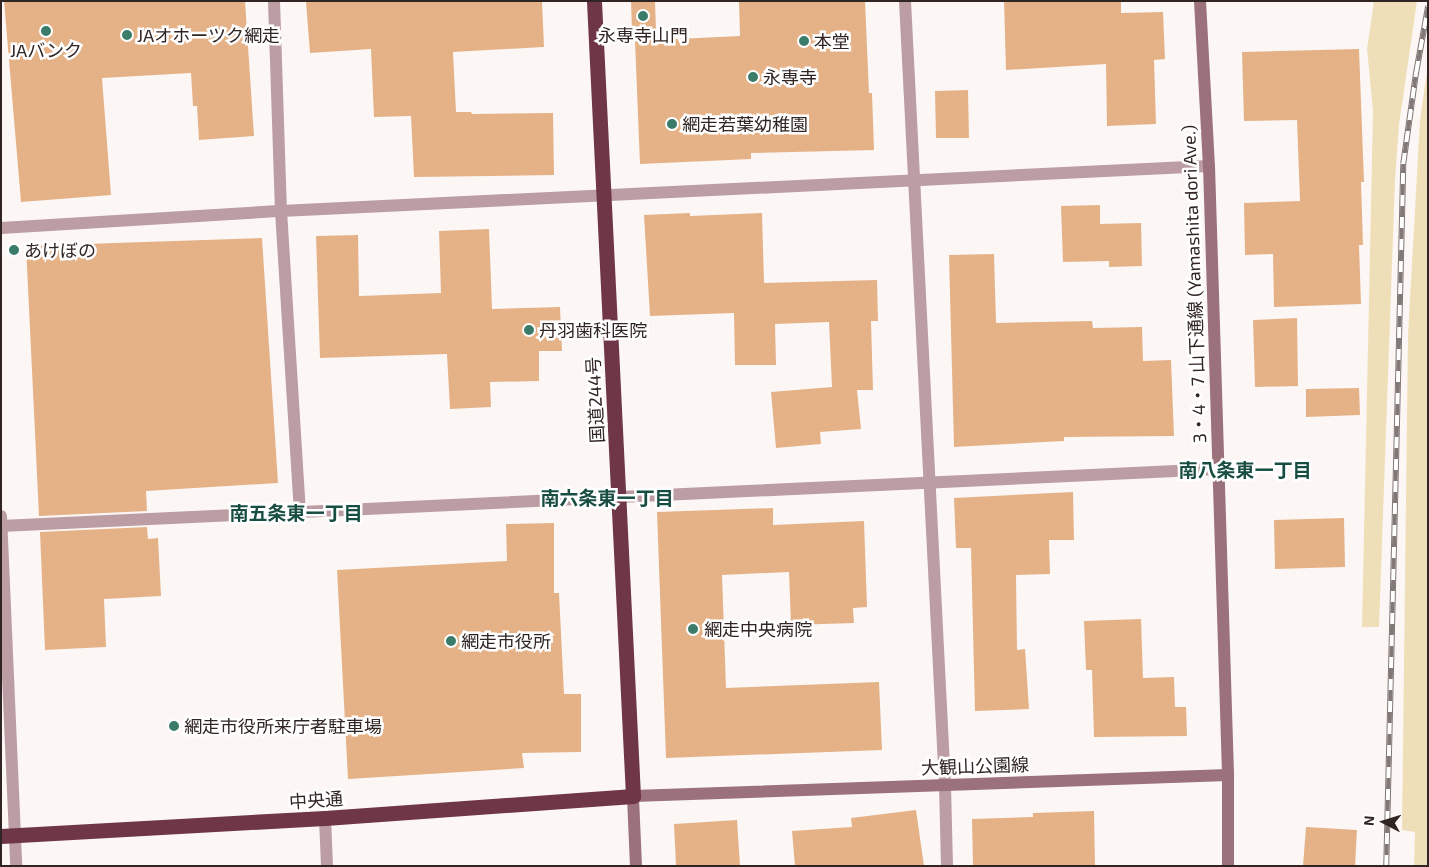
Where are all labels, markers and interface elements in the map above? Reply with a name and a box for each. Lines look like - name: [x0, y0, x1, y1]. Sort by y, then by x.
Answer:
- marker: 永専寺山門: [637, 10, 649, 22]
- place label: JAオホーツク網走: [137, 24, 280, 46]
- place label: 永専寺山門: [598, 24, 688, 46]
- marker: JAバンク: [40, 25, 52, 37]
- marker: JAオホーツク網走: [121, 29, 133, 41]
- place label: 本堂: [814, 30, 850, 52]
- marker: 本堂: [798, 35, 810, 47]
- place label: JAバンク: [10, 39, 82, 61]
- place label: 永専寺: [763, 66, 817, 88]
- marker: 永専寺: [747, 71, 759, 83]
- place label: 網走若葉幼稚園: [682, 113, 808, 135]
- marker: 網走若葉幼稚園: [666, 118, 678, 130]
- street label: 3・4・7 山下通線 (Yamashita dori Ave.): [1178, 124, 1210, 444]
- place label: あけぼの: [24, 239, 96, 261]
- marker: あけぼの: [8, 244, 20, 256]
- place label: 丹羽歯科医院: [539, 319, 647, 341]
- marker: 丹羽歯科医院: [523, 324, 535, 336]
- street label: 国道244号: [582, 356, 608, 444]
- district label: 南八条東一丁目: [1179, 459, 1311, 481]
- district label: 南六条東一丁目: [541, 487, 673, 509]
- district label: 南五条東一丁目: [230, 502, 362, 524]
- place label: 網走中央病院: [704, 618, 812, 640]
- marker: 網走中央病院: [686, 622, 700, 636]
- place label: 網走市役所: [461, 630, 551, 652]
- marker: 網走市役所: [445, 635, 457, 647]
- place label: 網走市役所来庁者駐車場: [184, 715, 382, 737]
- marker: 網走市役所来庁者駐車場: [168, 720, 180, 732]
- street label: 大観山公園線: [921, 753, 1029, 779]
- street label: 中央通: [288, 787, 344, 813]
- north arrow: [1359, 797, 1409, 847]
- text: N: [1360, 815, 1377, 826]

